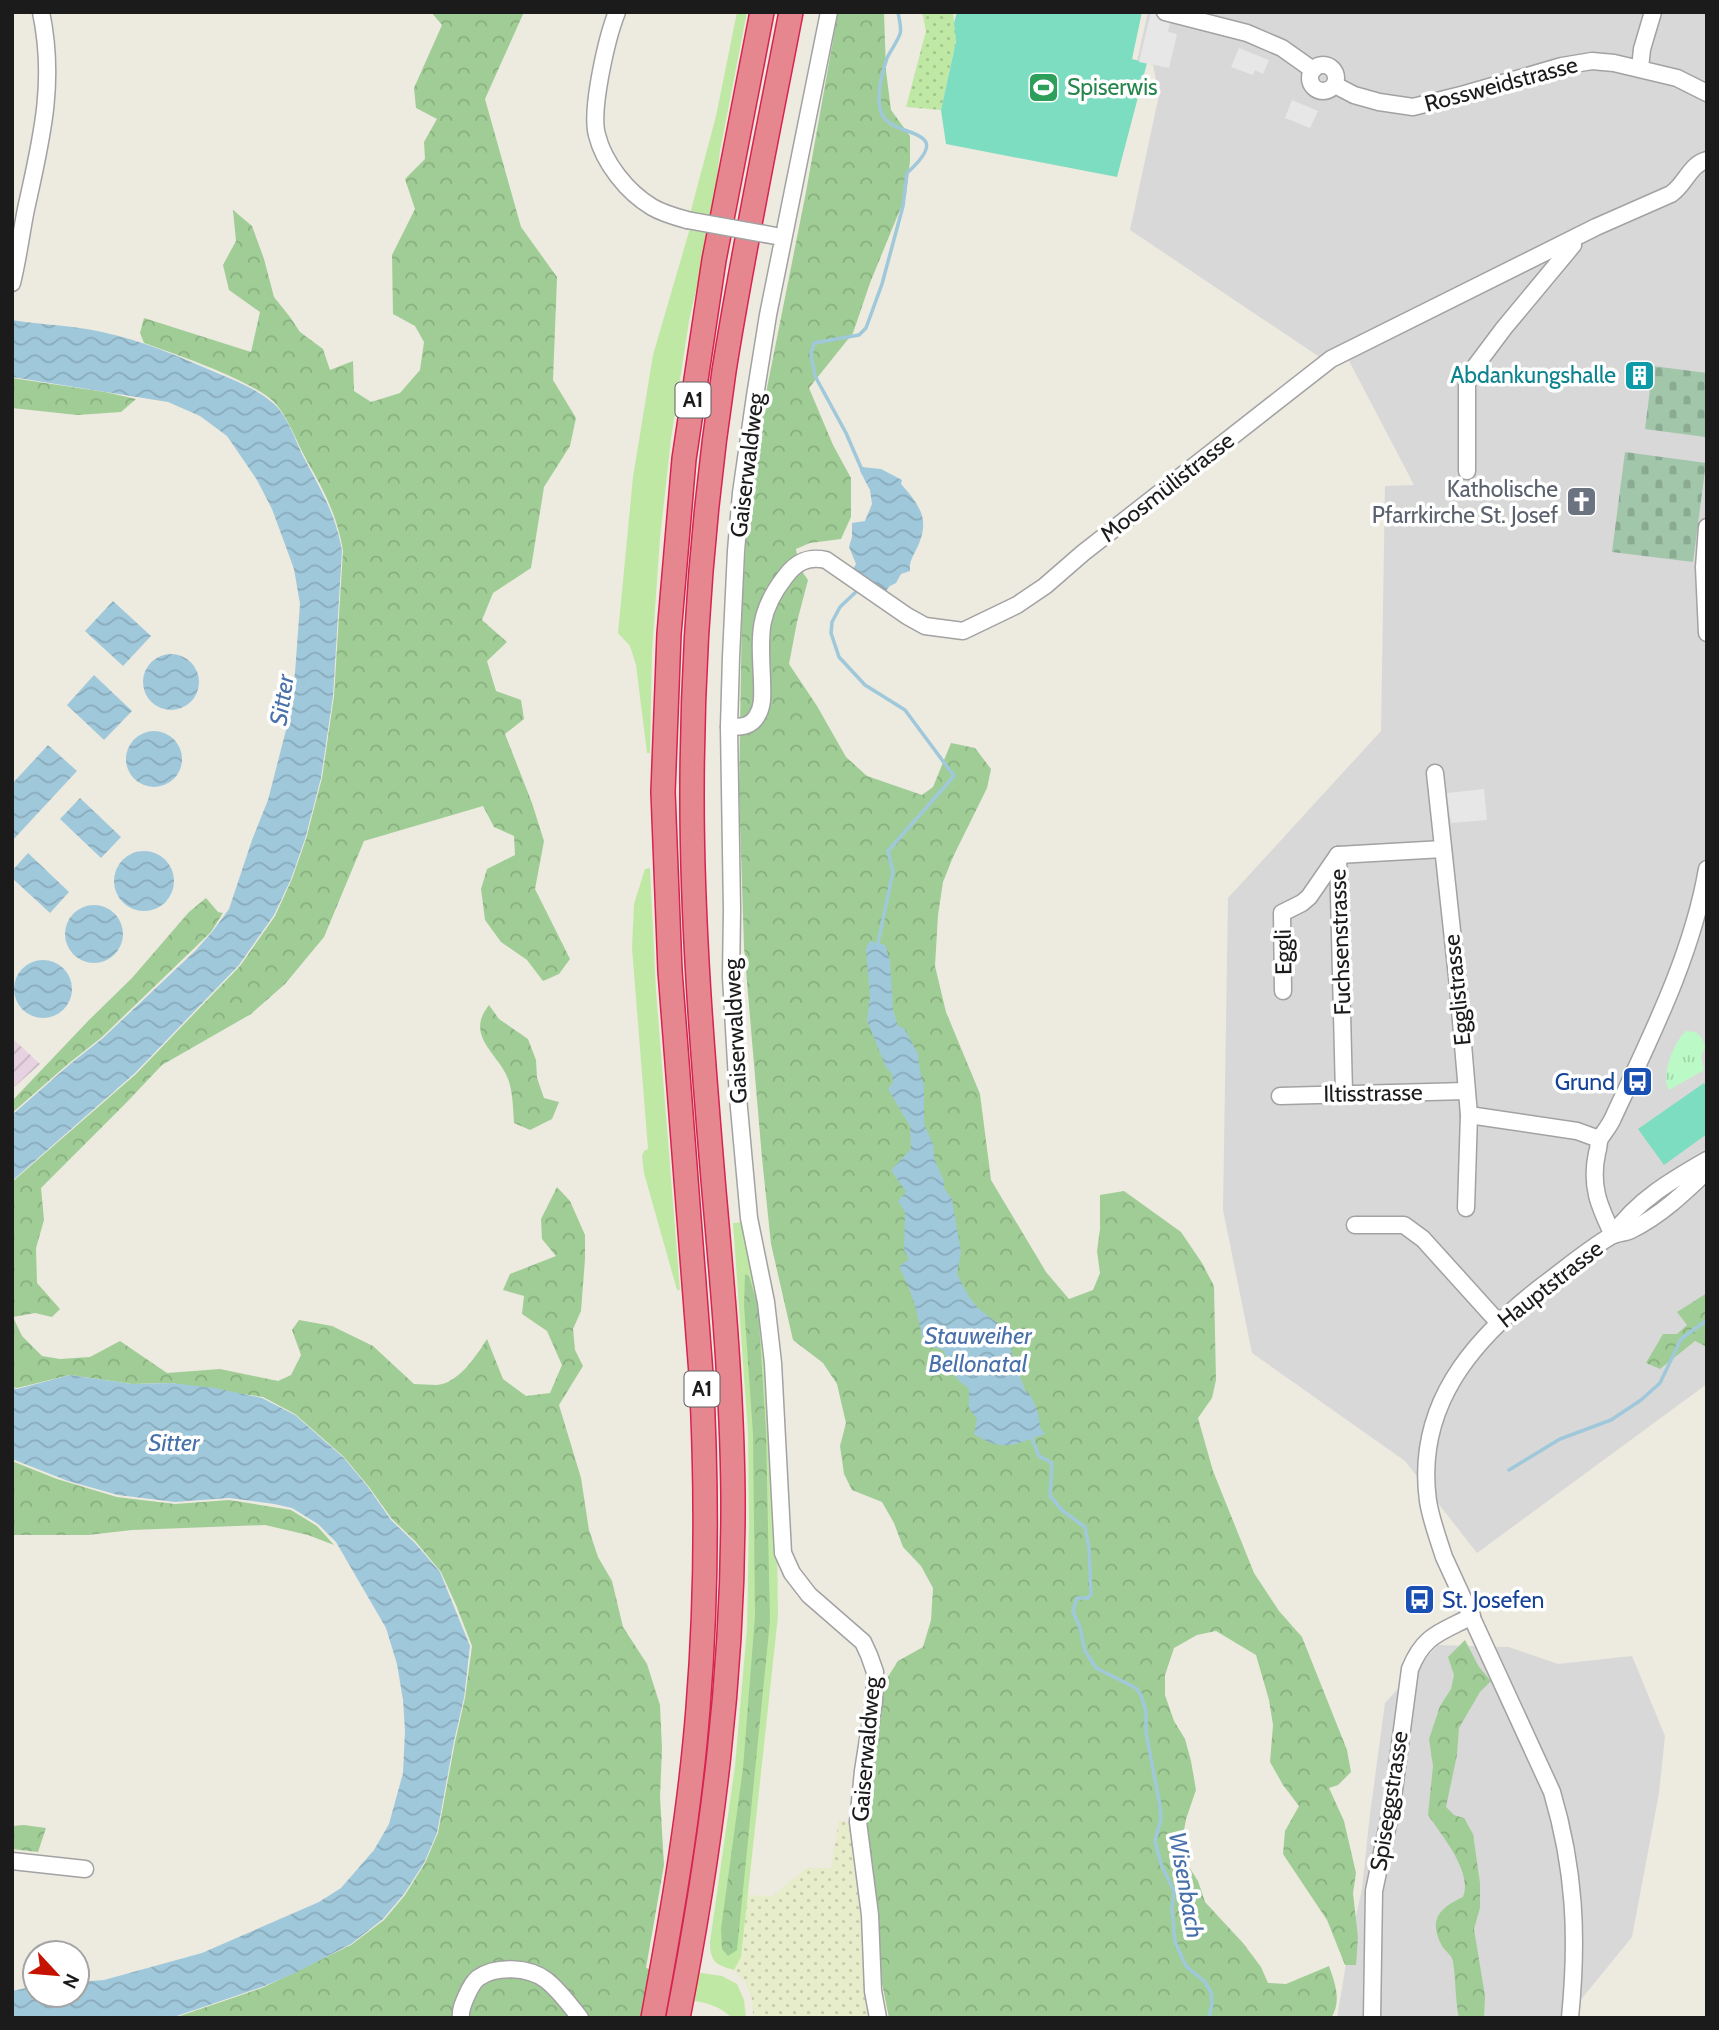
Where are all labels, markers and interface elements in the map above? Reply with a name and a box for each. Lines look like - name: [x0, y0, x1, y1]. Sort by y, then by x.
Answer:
- street label: Rossweidstrasse: [1421, 50, 1581, 118]
- sports icon: Spiserwis: [1027, 70, 1061, 104]
- place label: Spiserwis: [1067, 73, 1158, 101]
- building icon: Abdankungshalle: [1622, 358, 1656, 392]
- place label: Abdankungshalle: [1450, 361, 1616, 389]
- road number: A1: [676, 382, 710, 418]
- street label: Gaiserwaldweg: [724, 391, 770, 539]
- street label: Moosmülistrasse: [1095, 426, 1240, 548]
- place label: Katholische Pfarrkirche St. Josef: [1372, 475, 1558, 529]
- church icon: Katholische Pfarrkirche St. Josef: [1564, 485, 1598, 519]
- water label: Sitter: [263, 671, 300, 727]
- street label: Fuchsenstrasse: [1323, 868, 1357, 1016]
- street label: Eggli: [1269, 929, 1297, 975]
- street label: Egglistrasse: [1437, 933, 1477, 1047]
- street label: Gaiserwaldweg: [717, 957, 753, 1104]
- bus stop icon: Grund: [1621, 1065, 1655, 1099]
- place label: Grund: [1555, 1068, 1615, 1096]
- street label: Iltisstrasse: [1323, 1078, 1423, 1108]
- street label: Hauptstrasse: [1492, 1234, 1608, 1334]
- water label: Stauweiher Bellonatal: [924, 1321, 1033, 1378]
- road number: A1: [684, 1372, 720, 1406]
- water label: Sitter: [149, 1428, 201, 1457]
- bus stop icon: St. Josefen: [1402, 1583, 1436, 1617]
- place label: St. Josefen: [1442, 1586, 1544, 1614]
- street label: Gaiserwaldweg: [846, 1675, 886, 1823]
- street label: Spiseggstrasse: [1364, 1729, 1414, 1873]
- water label: Wisenbach: [1163, 1830, 1210, 1940]
- north arrow: [21, 1939, 91, 2009]
- text: N: [58, 1970, 84, 1992]

